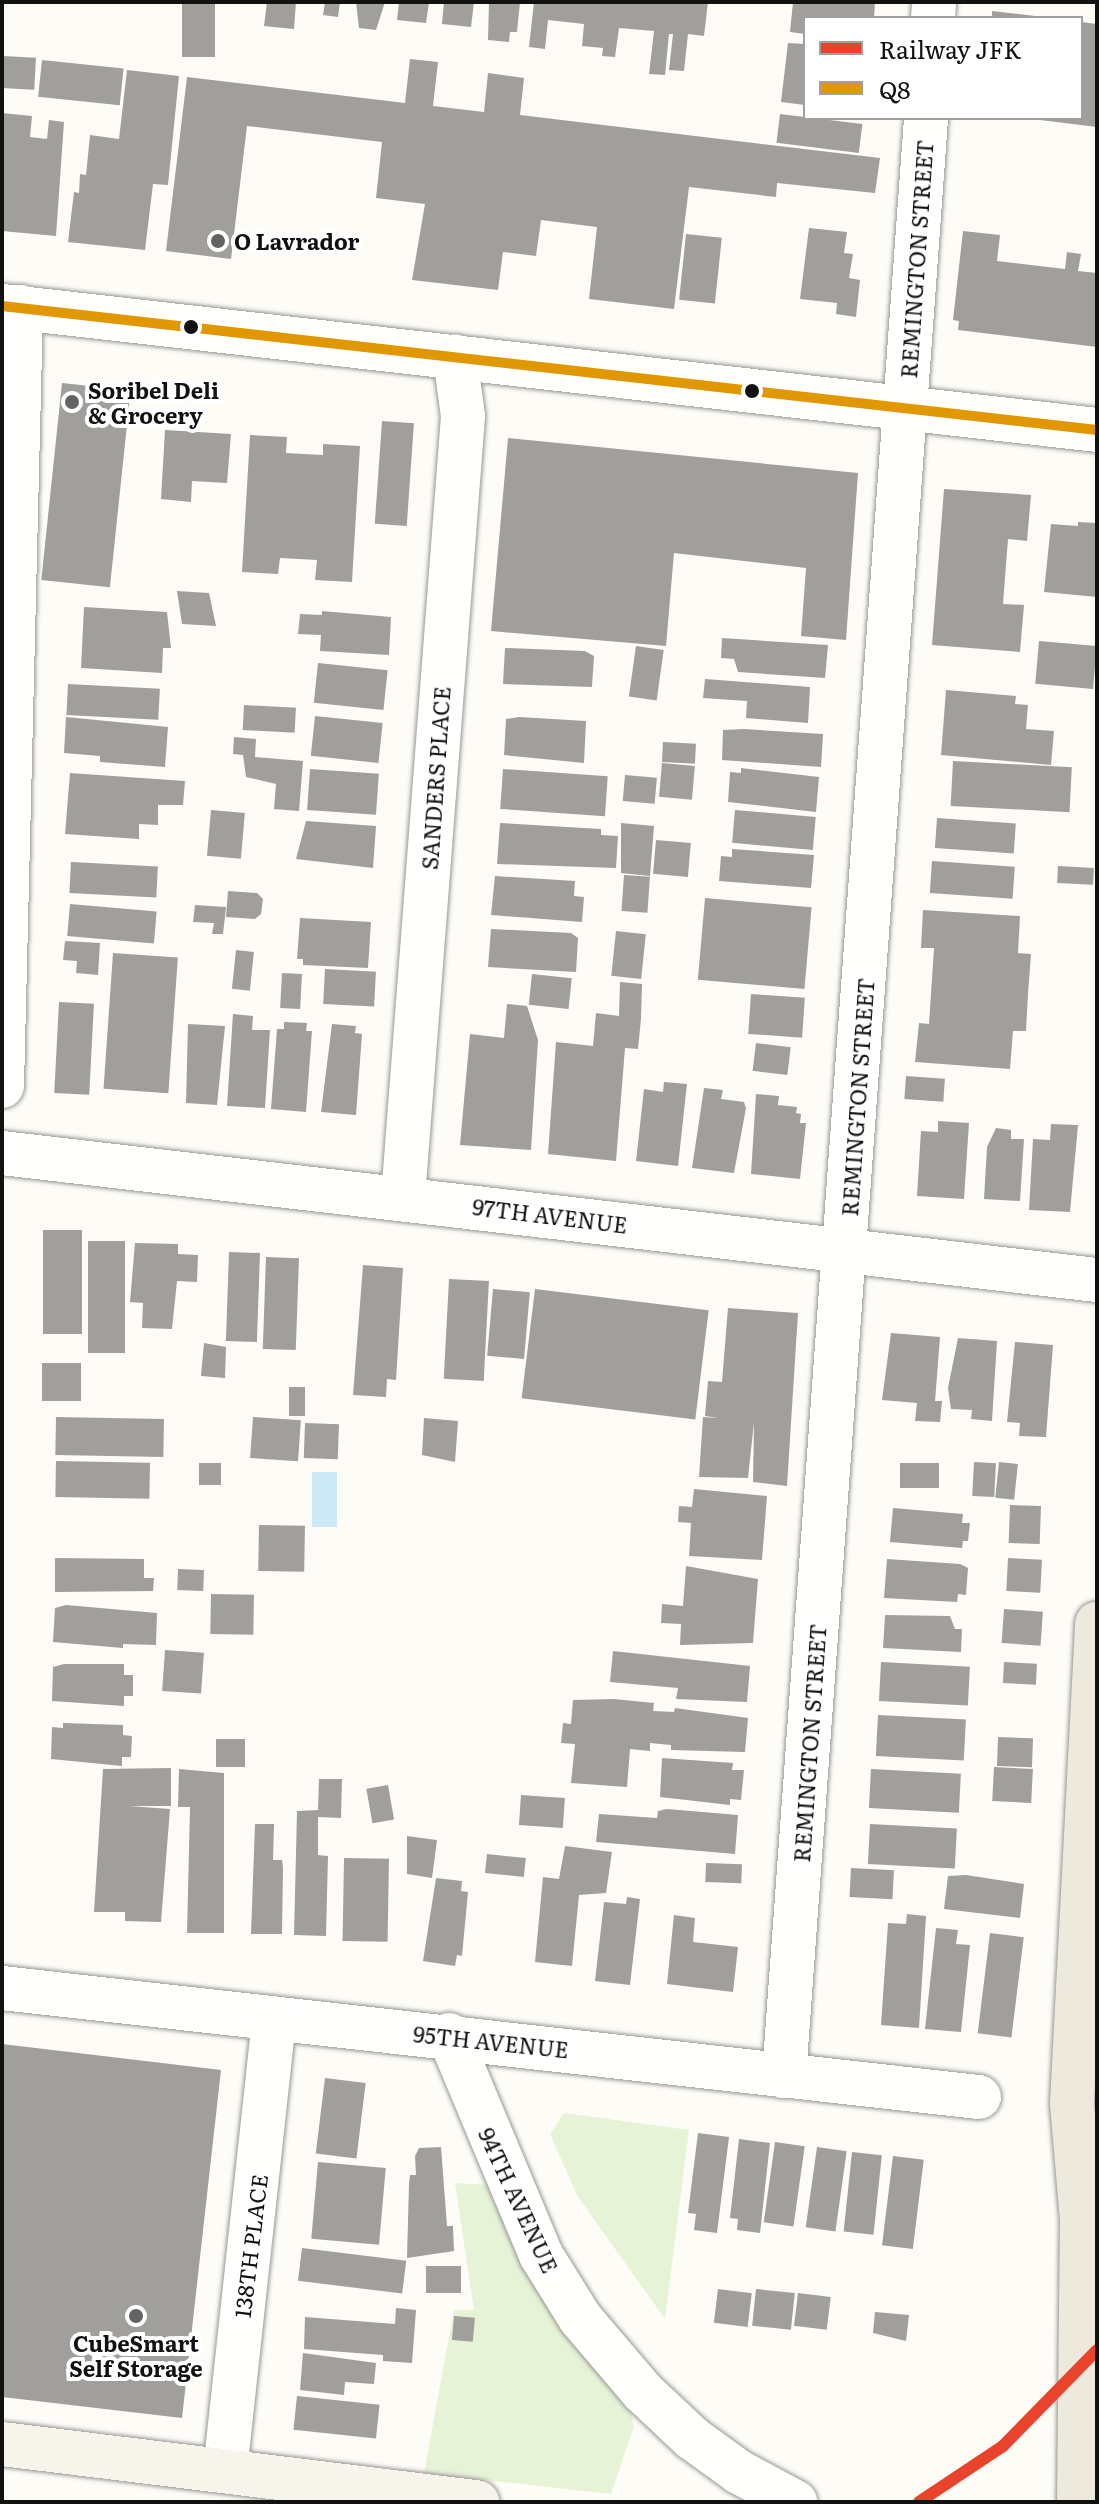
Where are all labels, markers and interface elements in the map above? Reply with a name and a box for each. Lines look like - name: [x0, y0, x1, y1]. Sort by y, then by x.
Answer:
- legend: [803, 16, 1083, 120]
- text: Railway JFK: [879, 31, 1022, 66]
- text: Q8: [879, 71, 910, 106]
- street label: REMINGTON STREET: [895, 139, 937, 379]
- place label: O Lavrador: [234, 228, 359, 254]
- marker: O Lavrador: [209, 232, 227, 250]
- unlabelled marker: [183, 319, 199, 335]
- place label: Soribel Deli & Grocery: [88, 376, 219, 428]
- unlabelled marker: [744, 383, 760, 399]
- marker: Soribel Deli & Grocery: [63, 393, 81, 411]
- street label: SANDERS PLACE: [415, 685, 455, 871]
- street label: REMINGTON STREET: [836, 977, 878, 1217]
- street label: 97TH AVENUE: [471, 1192, 629, 1238]
- street label: REMINGTON STREET: [788, 1623, 830, 1863]
- street label: 95TH AVENUE: [412, 2020, 570, 2062]
- street label: 94TH AVENUE: [474, 2123, 564, 2277]
- street label: 138TH PLACE: [228, 2173, 272, 2319]
- marker: CubeSmart Self Storage: [127, 2307, 145, 2325]
- place label: CubeSmart Self Storage: [69, 2329, 203, 2380]

